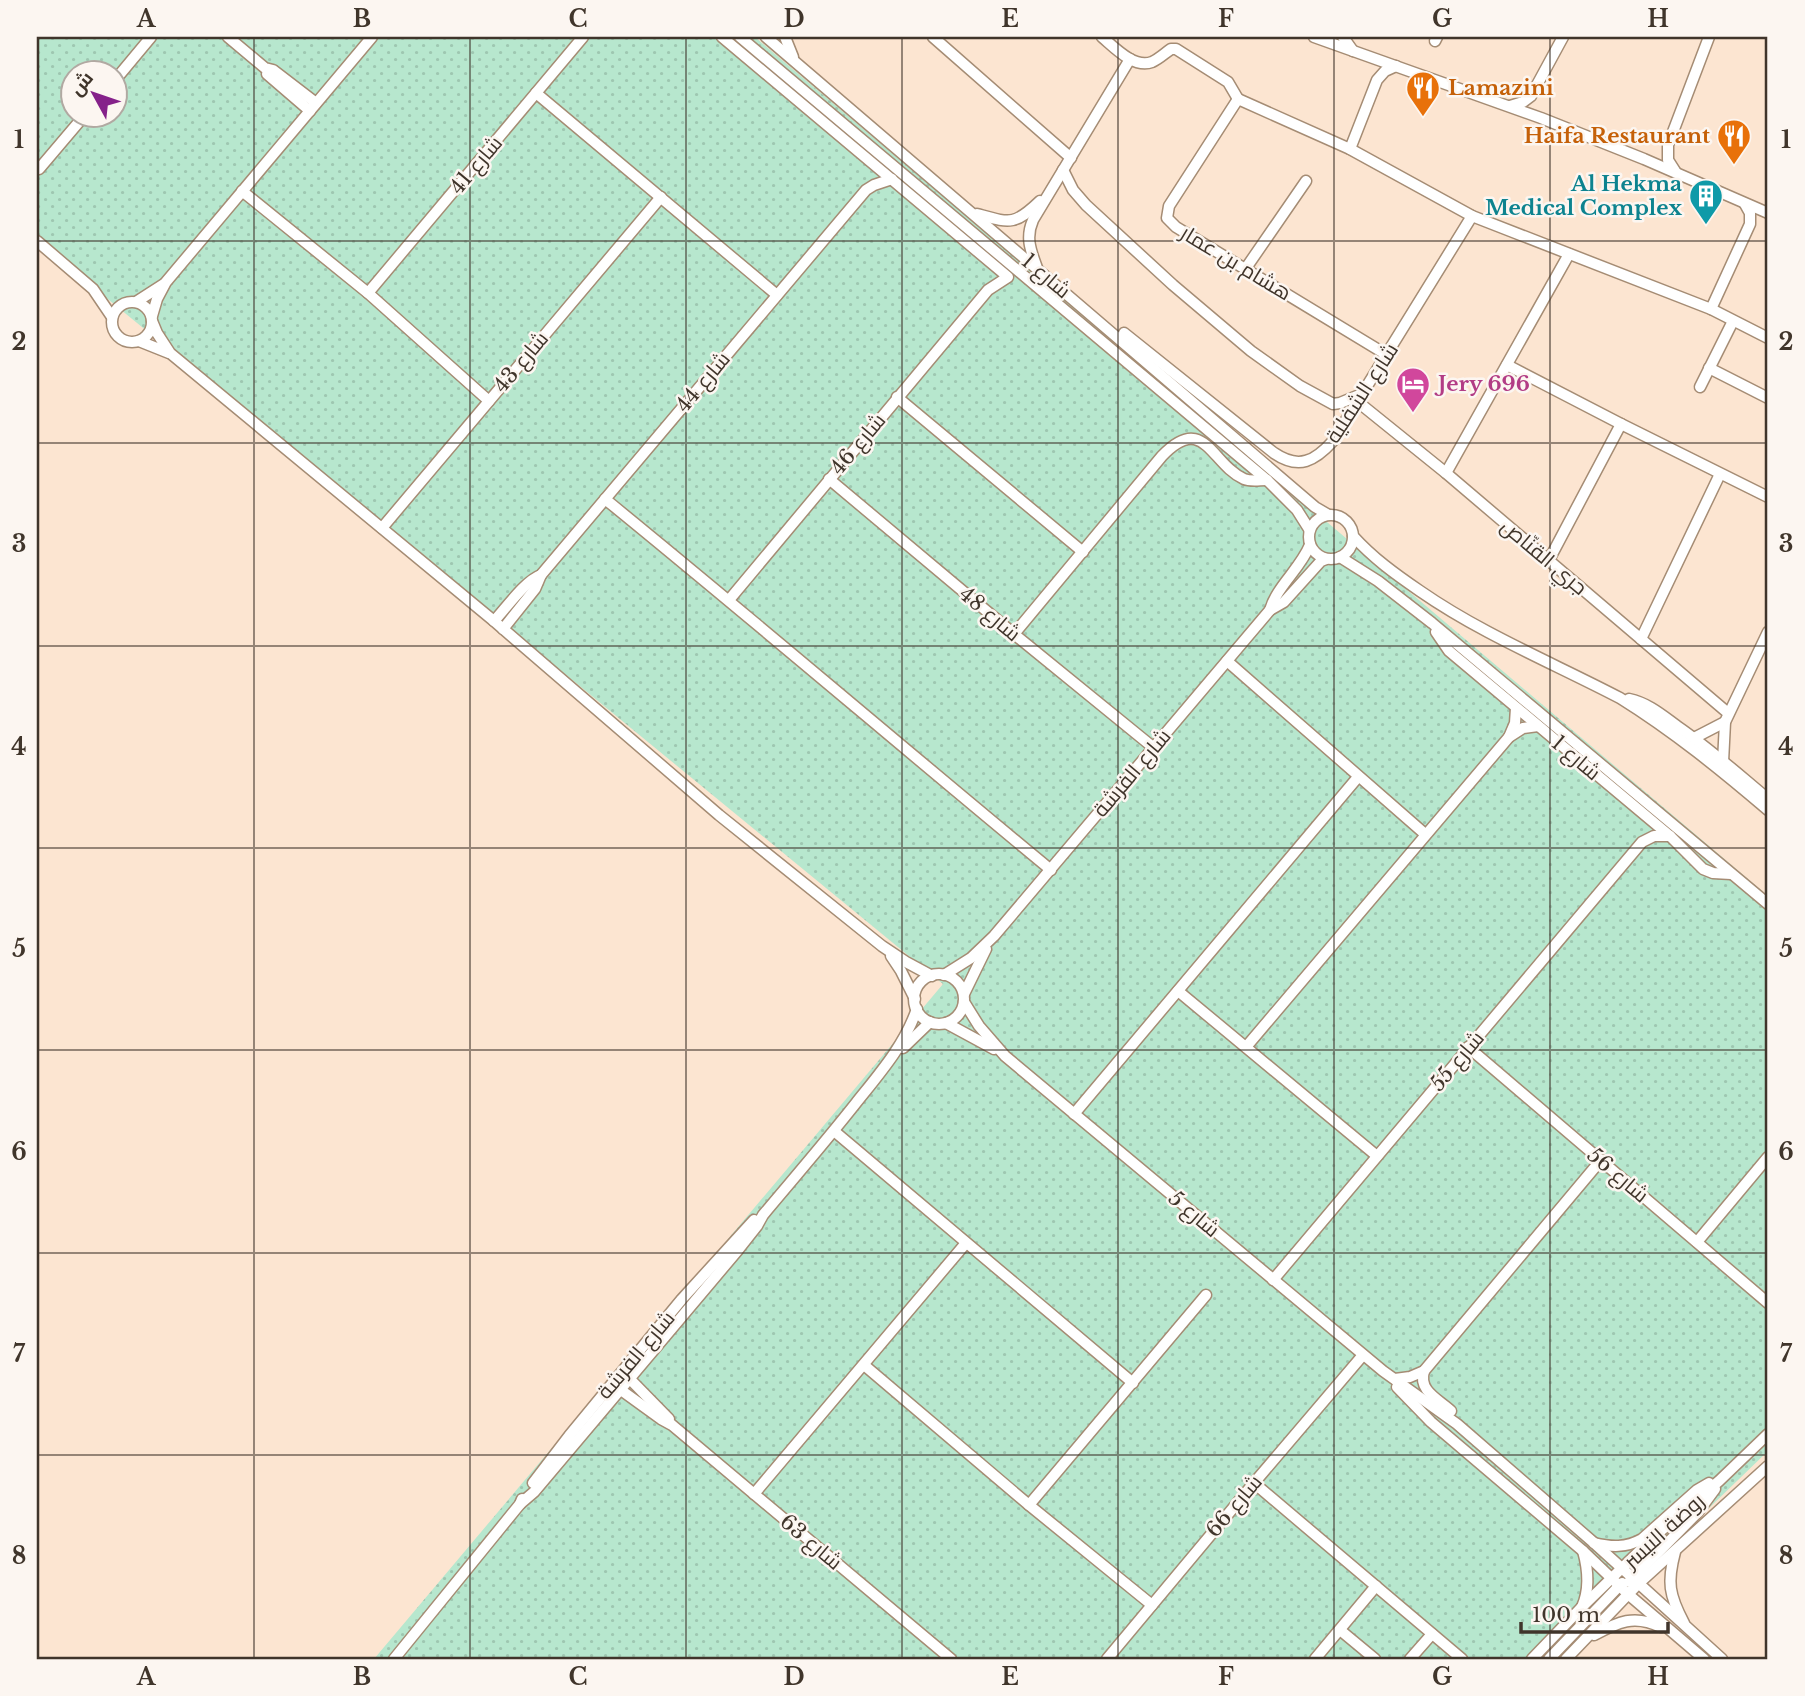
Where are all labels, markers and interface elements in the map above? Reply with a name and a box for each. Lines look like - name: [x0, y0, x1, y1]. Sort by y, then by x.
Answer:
- text: A: [136, 5, 157, 33]
- text: B: [353, 5, 371, 33]
- text: C: [569, 5, 587, 33]
- text: D: [783, 5, 805, 33]
- text: E: [1001, 5, 1019, 33]
- text: F: [1218, 5, 1234, 33]
- text: G: [1432, 5, 1452, 33]
- text: H: [1647, 5, 1669, 33]
- north arrow: [60, 60, 130, 130]
- text: ش: [65, 67, 98, 100]
- restaurant icon: Lamazini: [1404, 69, 1442, 118]
- place label: Lamazini: [1448, 75, 1554, 101]
- restaurant icon: Haifa Restaurant: [1715, 117, 1753, 166]
- place label: Haifa Restaurant: [1524, 123, 1710, 149]
- text: 1: [14, 126, 24, 154]
- text: 1: [1781, 126, 1791, 154]
- street label: شارع 41: [444, 130, 509, 200]
- place label: Al Hekma Medical Complex: [1485, 171, 1682, 221]
- building icon: Al Hekma Medical Complex: [1687, 177, 1725, 226]
- street label: هشام بن عمار: [1174, 219, 1296, 307]
- street label: شارع 1: [1016, 248, 1076, 305]
- street label: شارع 43: [488, 326, 555, 399]
- text: 2: [12, 328, 26, 356]
- text: 2: [1779, 328, 1793, 356]
- street label: شارع الشفلية: [1320, 338, 1405, 449]
- street label: شارع 44: [670, 346, 737, 418]
- hotel icon: Jery 696: [1394, 365, 1432, 414]
- place label: Jery 696: [1434, 371, 1530, 397]
- street label: شارع 46: [825, 408, 892, 481]
- street label: جري القنّاص: [1493, 513, 1593, 603]
- text: 3: [12, 530, 26, 558]
- text: 3: [1779, 530, 1793, 558]
- street label: شارع 48: [954, 581, 1026, 648]
- street label: شارع الفرشة: [1088, 724, 1177, 823]
- street label: شارع 1: [1546, 730, 1606, 787]
- text: 4: [11, 733, 27, 761]
- text: 4: [1778, 733, 1794, 761]
- text: 5: [12, 935, 26, 963]
- text: 5: [1779, 935, 1793, 963]
- street label: شارع 55: [1424, 1026, 1490, 1097]
- text: 6: [11, 1138, 27, 1166]
- text: 6: [1778, 1138, 1794, 1166]
- street label: شارع 56: [1581, 1142, 1654, 1209]
- street label: شارع 5: [1163, 1185, 1225, 1244]
- street label: شارع الفرشة: [592, 1306, 681, 1405]
- text: 7: [13, 1340, 26, 1368]
- text: 7: [1780, 1340, 1793, 1368]
- street label: شارع 66: [1200, 1469, 1268, 1543]
- street label: روضة النيسر: [1617, 1488, 1710, 1575]
- street label: شارع 63: [774, 1509, 847, 1576]
- text: 8: [12, 1542, 26, 1570]
- text: 8: [1779, 1542, 1793, 1570]
- scale bar: [1521, 1591, 1668, 1635]
- text: 100 m: [1532, 1602, 1600, 1628]
- text: A: [136, 1663, 157, 1691]
- text: B: [353, 1663, 371, 1691]
- text: C: [569, 1663, 587, 1691]
- text: D: [783, 1663, 805, 1691]
- text: E: [1001, 1663, 1019, 1691]
- text: F: [1218, 1663, 1234, 1691]
- text: G: [1432, 1663, 1452, 1691]
- text: H: [1647, 1663, 1669, 1691]

